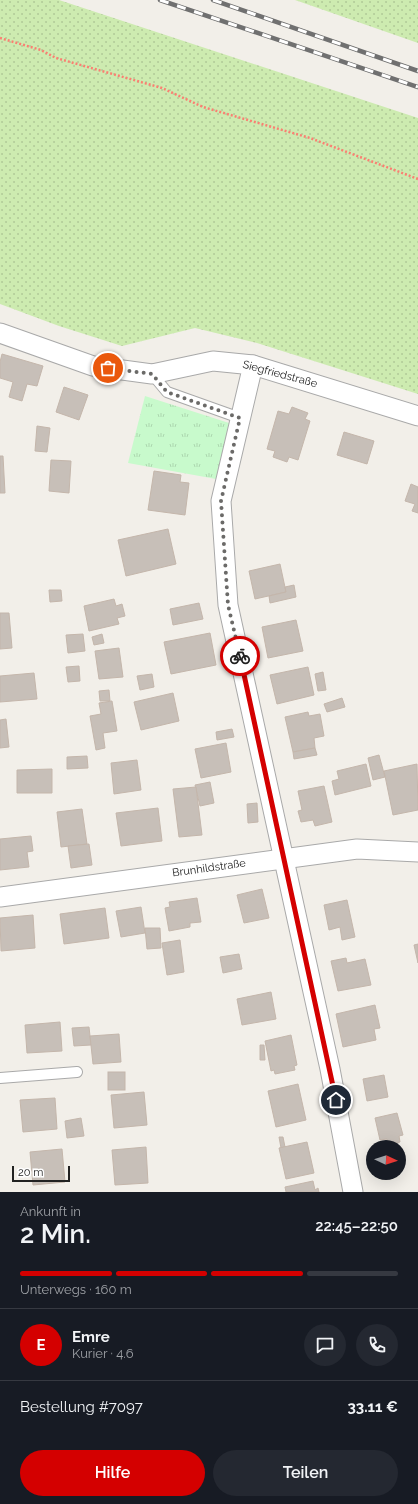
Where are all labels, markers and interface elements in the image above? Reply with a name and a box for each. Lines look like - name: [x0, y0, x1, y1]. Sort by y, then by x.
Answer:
- pin: [91, 351, 125, 385]
- icon: bag: [97, 357, 119, 379]
- street label: Siegfriedstraße: [241, 358, 319, 390]
- courier: [220, 636, 260, 676]
- icon: bike: [229, 645, 251, 667]
- street label: Brunhildstraße: [171, 856, 247, 880]
- pin: [319, 1083, 353, 1117]
- icon: home: [325, 1089, 347, 1111]
- north arrow: [366, 1140, 406, 1180]
- map controls: [366, 1140, 406, 1180]
- scale bar: [12, 1164, 70, 1183]
- text: 20 m: [18, 1166, 43, 1179]
- text: Ankunft in: [20, 1204, 81, 1219]
- text: 22:45–22:50: [315, 1217, 398, 1235]
- text: 2 Min.: [20, 1219, 91, 1249]
- text: Unterwegs · 160 m: [20, 1282, 132, 1297]
- button: chat: [304, 1324, 346, 1366]
- button: phone: [356, 1324, 398, 1366]
- text: Emre: [72, 1328, 110, 1346]
- text: E: [36, 1336, 46, 1354]
- text: Kurier · 4.6: [72, 1346, 134, 1361]
- text: Bestellung #7097: [20, 1398, 143, 1416]
- text: 33.11 €: [347, 1398, 398, 1416]
- button: Hilfe: [20, 1450, 205, 1496]
- button: Teilen: [213, 1450, 398, 1496]

